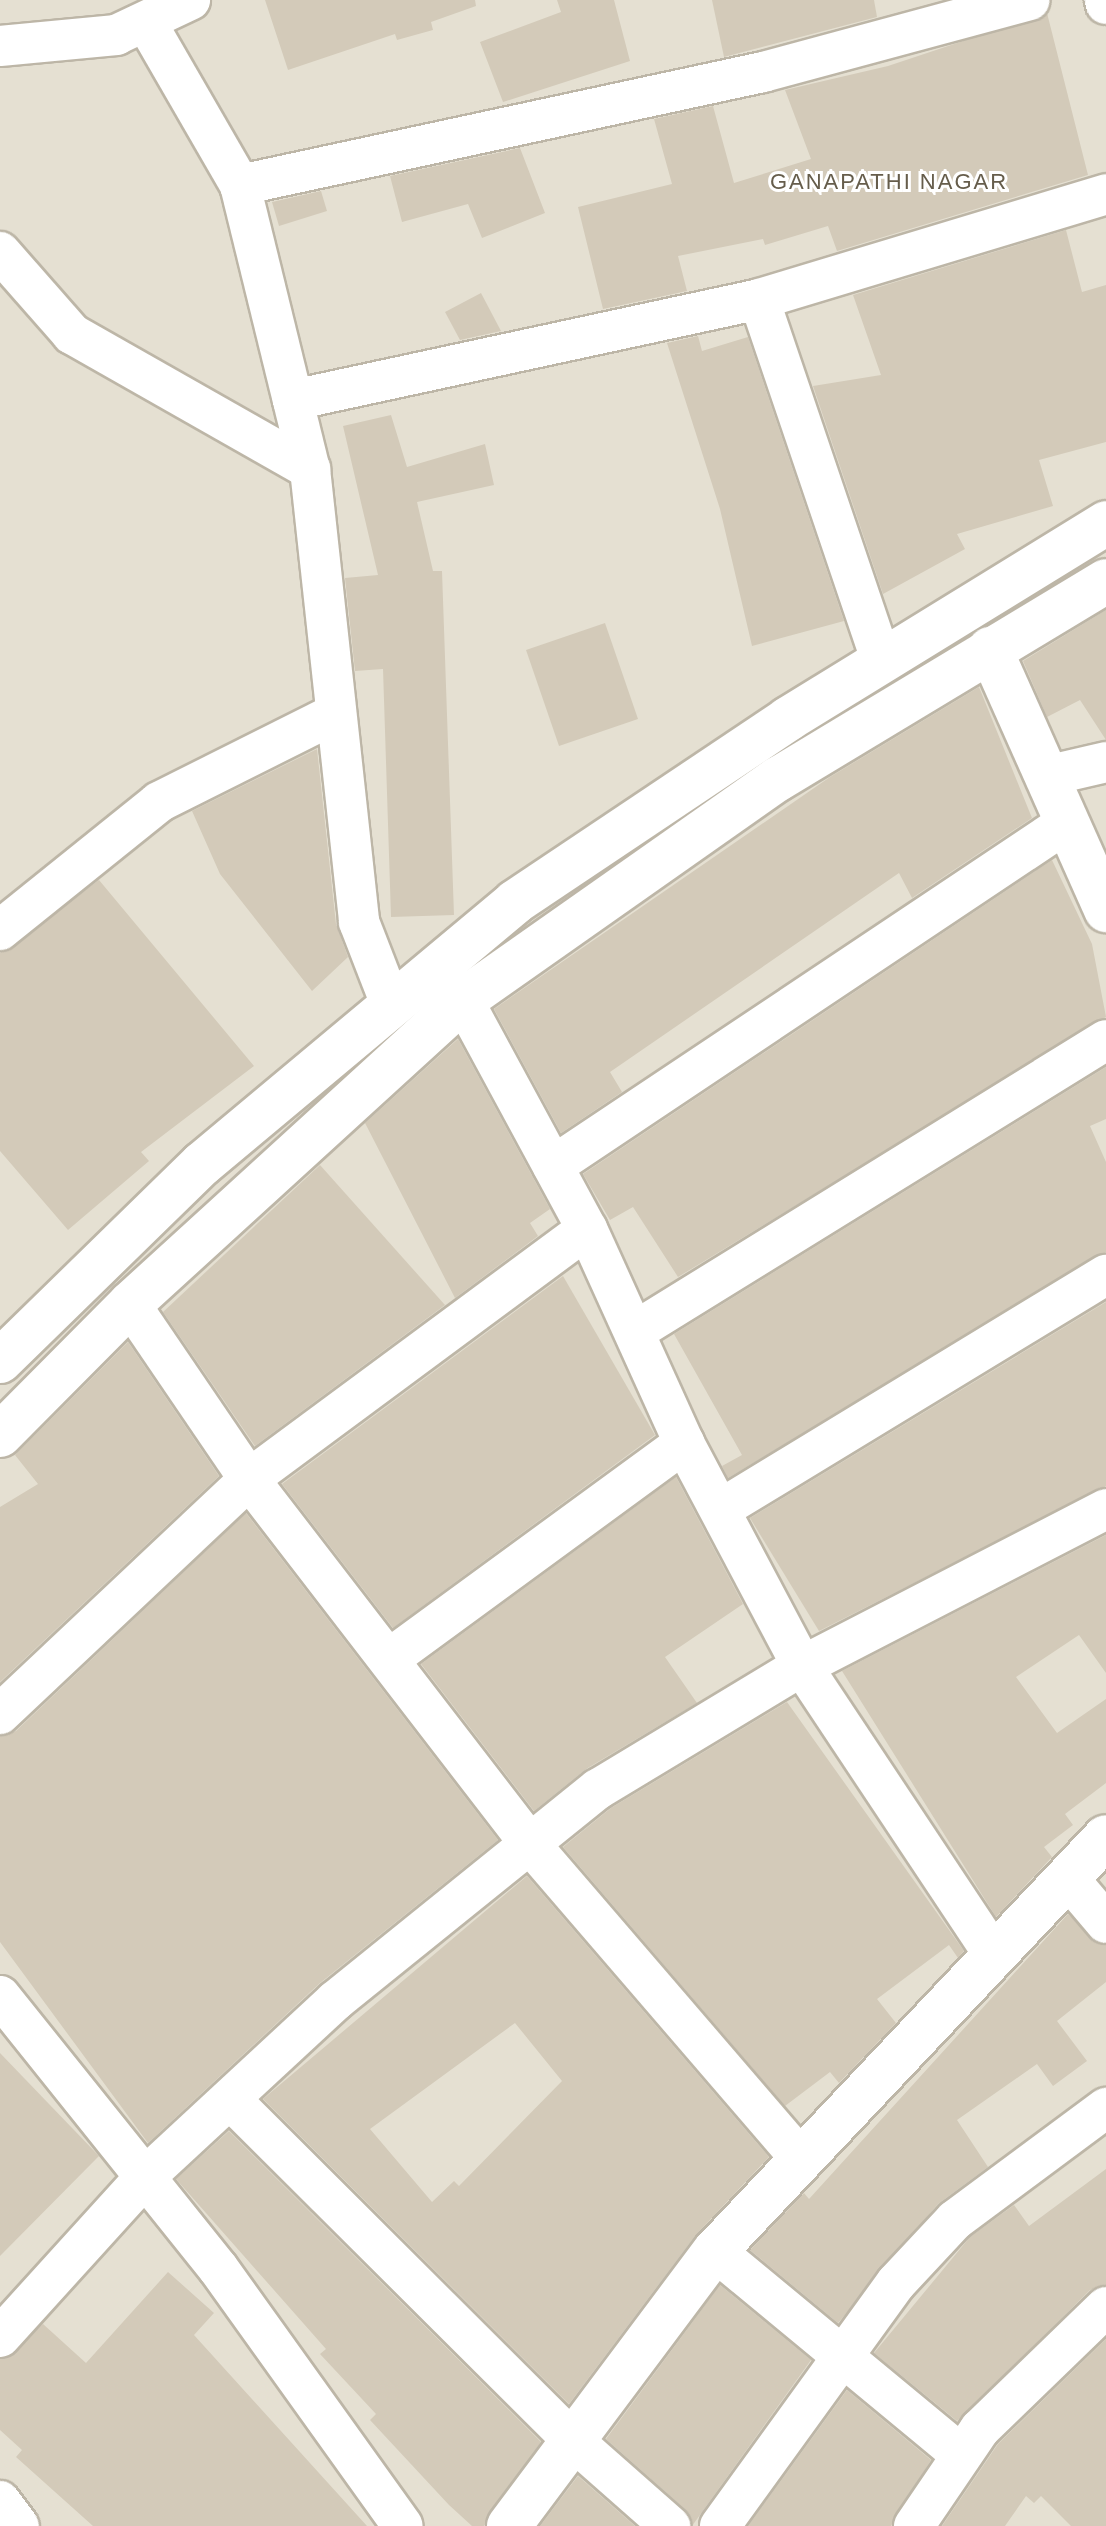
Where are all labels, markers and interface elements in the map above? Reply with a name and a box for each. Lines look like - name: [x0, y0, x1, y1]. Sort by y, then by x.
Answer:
- district label: GANAPATHI NAGAR: [770, 169, 1008, 195]

